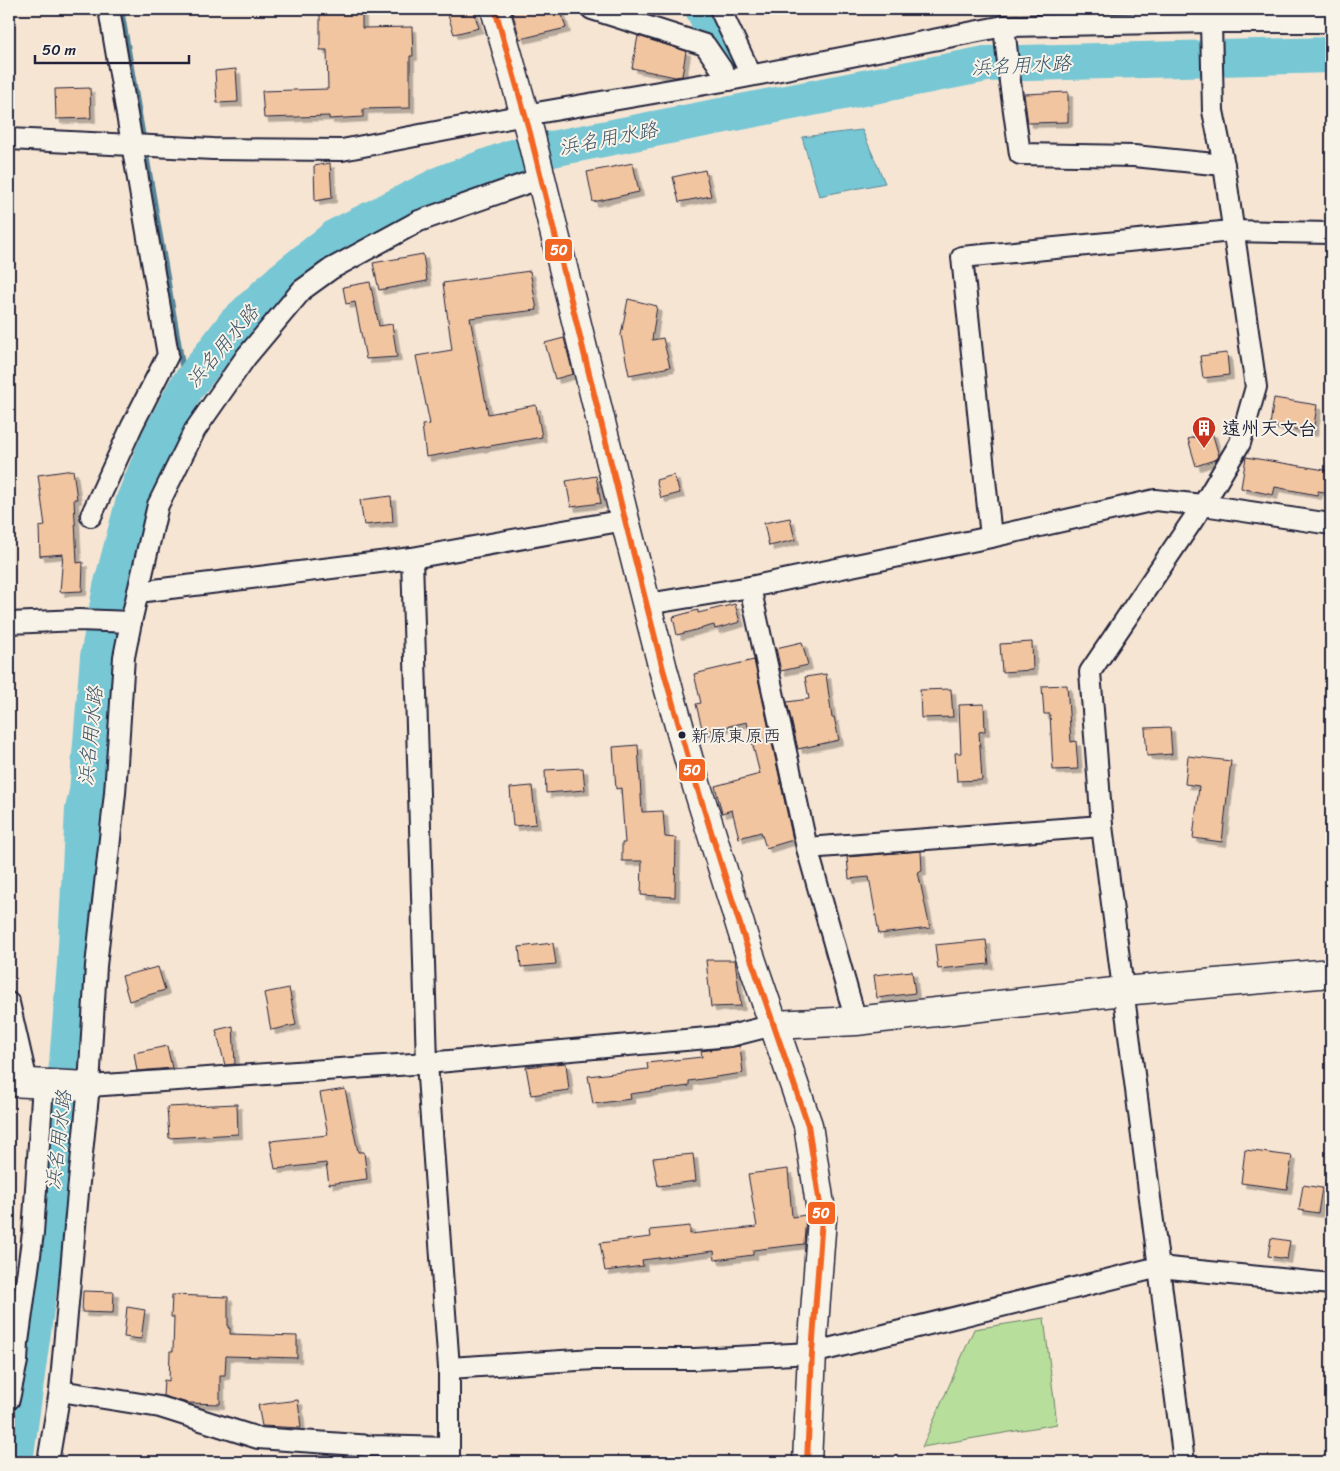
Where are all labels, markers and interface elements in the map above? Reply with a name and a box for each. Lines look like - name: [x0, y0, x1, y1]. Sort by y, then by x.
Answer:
- scale bar: [35, 32, 189, 64]
- text: 50 m: [42, 37, 77, 63]
- water label: 浜名用水路: [970, 45, 1073, 86]
- water label: 浜名用水路: [556, 112, 661, 165]
- line badge: 50: [544, 238, 573, 262]
- text: 50: [550, 238, 568, 263]
- water label: 浜名用水路: [177, 296, 269, 396]
- place label: 遠州天文台: [1222, 412, 1317, 445]
- building icon: 遠州天文台: [1191, 415, 1217, 449]
- water label: 浜名用水路: [68, 684, 113, 788]
- place label: 新原東原西: [691, 720, 781, 752]
- marker: 新原東原西: [677, 730, 687, 740]
- line badge: 50: [678, 758, 706, 782]
- text: 50: [683, 758, 701, 783]
- water label: 浜名用水路: [35, 1087, 82, 1192]
- line badge: 50: [807, 1201, 836, 1225]
- text: 50: [812, 1201, 830, 1226]

